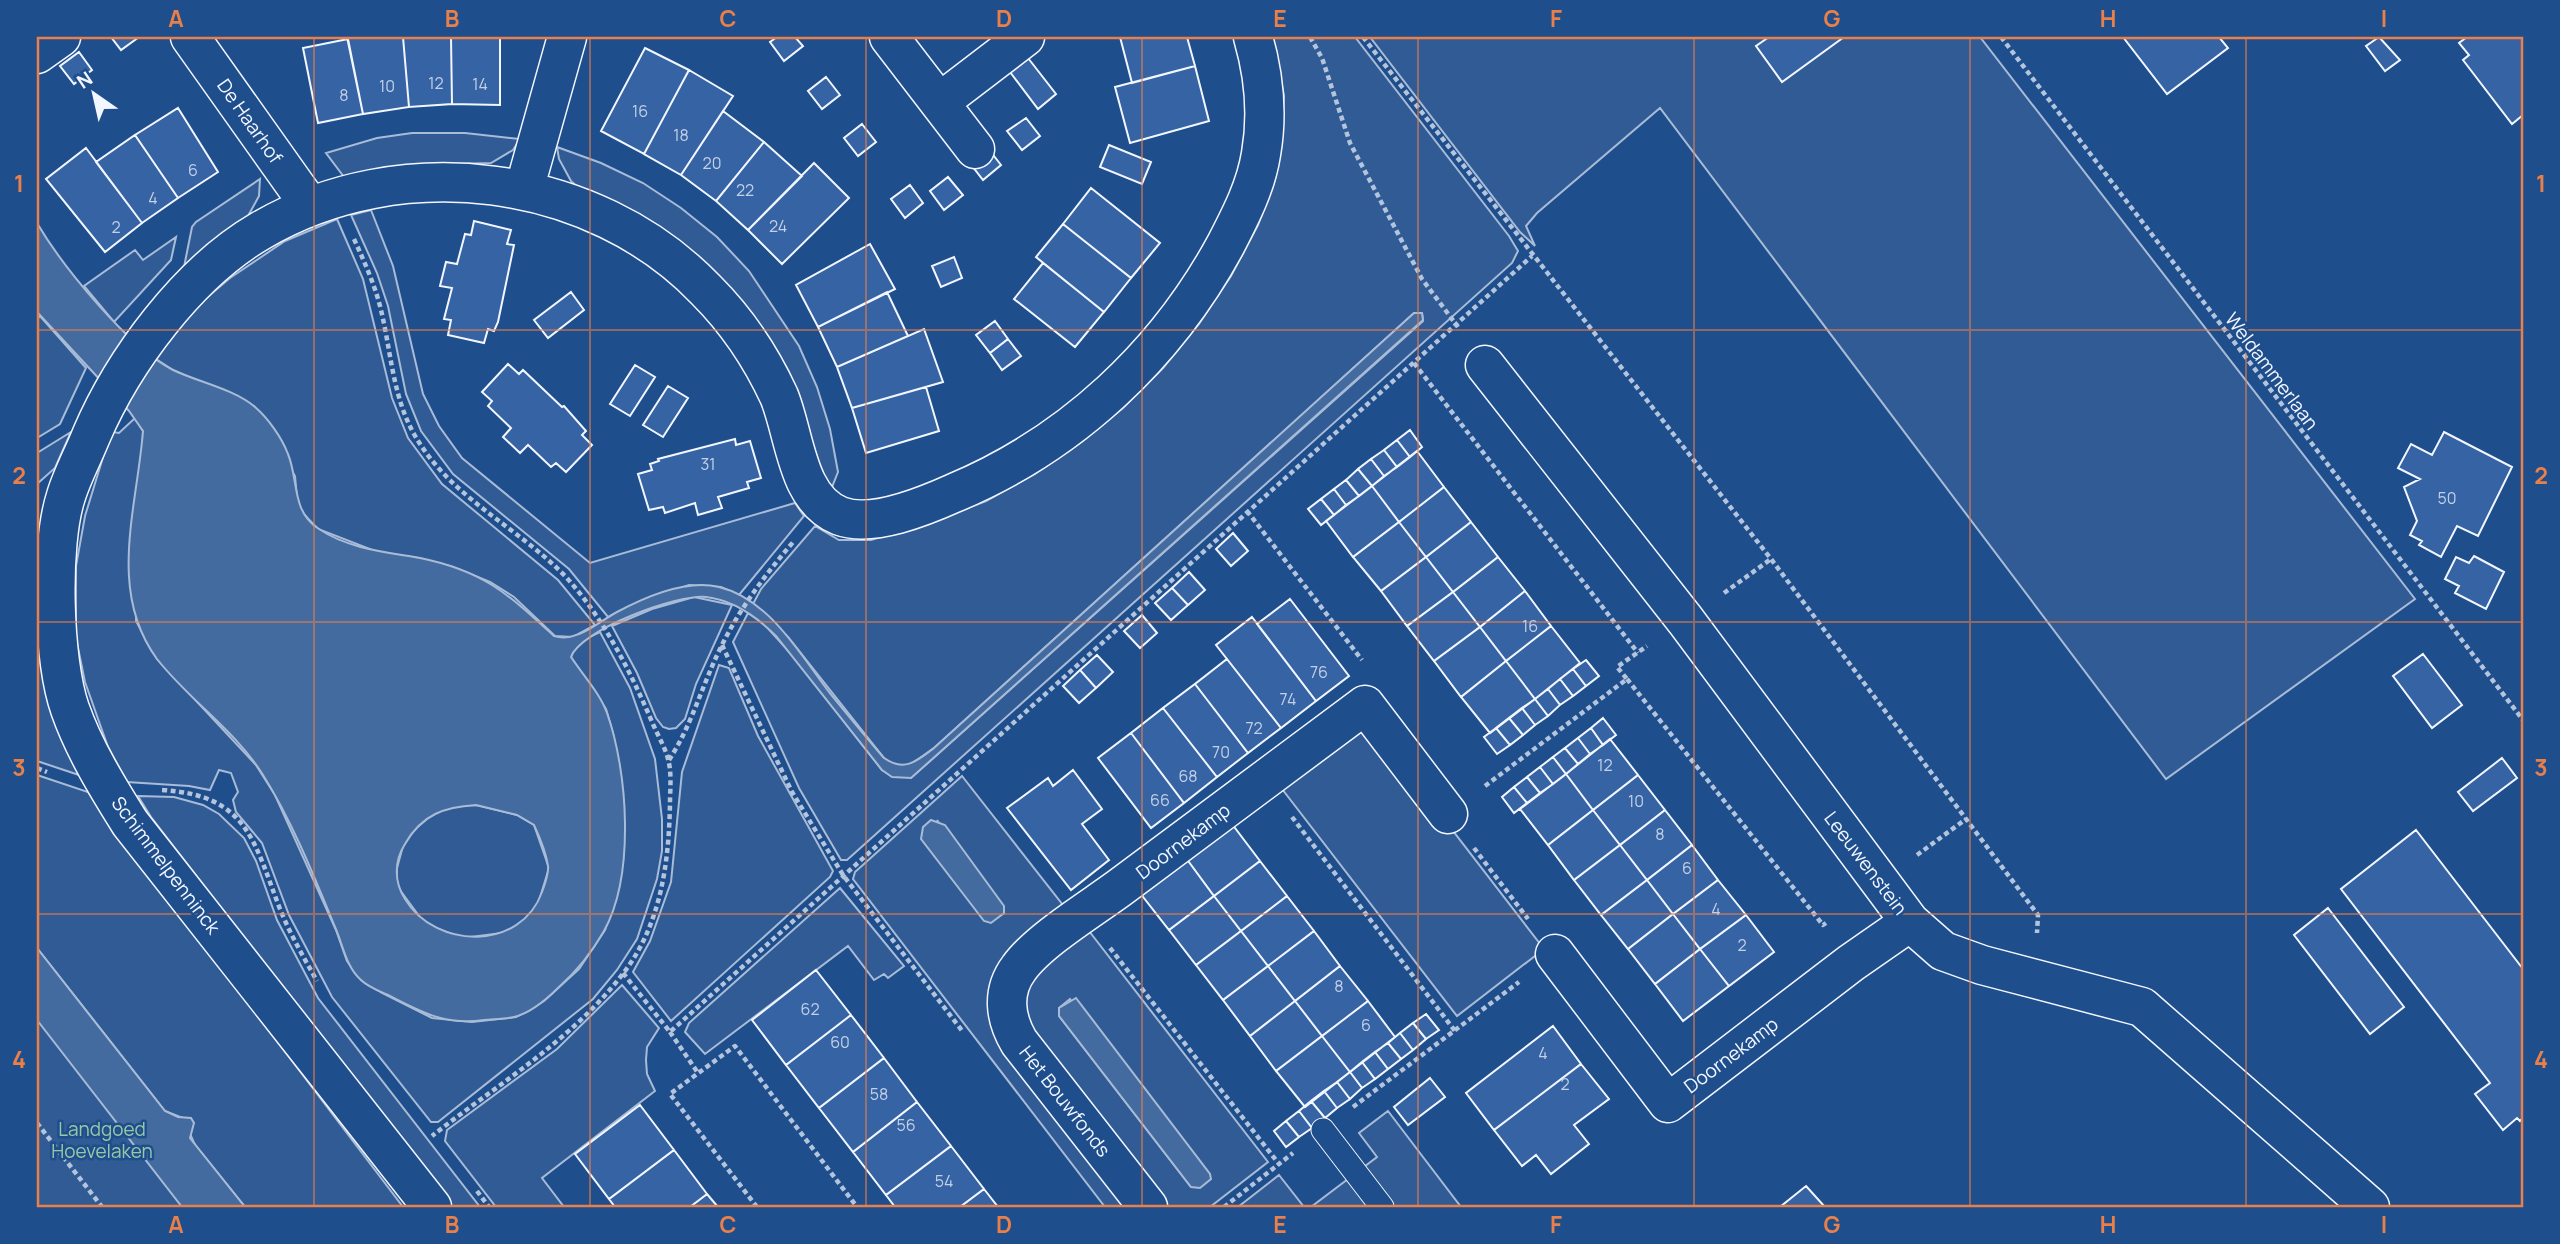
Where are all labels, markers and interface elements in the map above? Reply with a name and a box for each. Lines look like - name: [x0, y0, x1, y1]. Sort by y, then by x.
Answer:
- text: A: [168, 2, 184, 34]
- text: B: [445, 2, 459, 34]
- text: C: [720, 2, 737, 34]
- text: D: [996, 2, 1012, 34]
- text: E: [1273, 2, 1287, 34]
- text: F: [1550, 2, 1562, 34]
- text: G: [1824, 2, 1841, 34]
- text: H: [2100, 2, 2116, 34]
- text: I: [2381, 2, 2387, 34]
- north arrow: [60, 60, 130, 130]
- text: N: [72, 65, 97, 95]
- house number: 12: [428, 72, 444, 94]
- street label: De Haarhof: [211, 73, 289, 169]
- house number: 14: [472, 73, 488, 95]
- house number: 10: [379, 75, 395, 97]
- house number: 8: [339, 84, 349, 106]
- house number: 16: [632, 100, 648, 122]
- house number: 18: [673, 124, 689, 146]
- house number: 20: [703, 152, 721, 174]
- house number: 6: [188, 159, 198, 181]
- text: 1: [14, 167, 24, 199]
- text: 1: [2536, 167, 2546, 199]
- house number: 22: [736, 179, 754, 201]
- house number: 4: [148, 187, 158, 209]
- house number: 24: [769, 215, 787, 237]
- house number: 2: [111, 216, 121, 238]
- street label: Weldammerlaan: [2219, 307, 2325, 435]
- house number: 31: [700, 453, 716, 475]
- text: 2: [12, 459, 26, 491]
- text: 2: [2534, 459, 2548, 491]
- house number: 50: [2438, 487, 2457, 509]
- house number: 16: [1522, 615, 1538, 637]
- house number: 76: [1310, 661, 1328, 683]
- house number: 74: [1280, 688, 1296, 710]
- house number: 72: [1245, 717, 1263, 739]
- house number: 70: [1212, 741, 1230, 763]
- text: 3: [12, 751, 26, 783]
- text: 3: [2534, 751, 2548, 783]
- house number: 12: [1597, 754, 1613, 776]
- house number: 68: [1178, 765, 1198, 787]
- house number: 66: [1150, 789, 1170, 811]
- house number: 10: [1628, 790, 1644, 812]
- street label: Schimmelpenninck: [106, 791, 227, 940]
- street label: Doornekamp: [1131, 797, 1235, 885]
- street label: Leeuwenstein: [1818, 806, 1914, 920]
- house number: 8: [1655, 823, 1665, 845]
- house number: 6: [1682, 857, 1692, 879]
- house number: 4: [1711, 898, 1721, 920]
- house number: 2: [1737, 934, 1747, 956]
- house number: 8: [1334, 975, 1344, 997]
- house number: 62: [800, 998, 820, 1020]
- street label: Doornekamp: [1679, 1011, 1783, 1099]
- house number: 6: [1361, 1014, 1371, 1036]
- house number: 60: [830, 1031, 850, 1053]
- street label: Het Bouwfonds: [1013, 1040, 1117, 1162]
- house number: 4: [1538, 1042, 1548, 1064]
- text: 4: [12, 1043, 26, 1075]
- text: 4: [2534, 1043, 2548, 1075]
- house number: 2: [1560, 1073, 1570, 1095]
- house number: 58: [870, 1083, 888, 1105]
- house number: 56: [896, 1114, 916, 1136]
- park label: Landgoed Hoevelaken: [51, 1116, 153, 1164]
- house number: 54: [935, 1170, 953, 1192]
- text: A: [168, 1208, 184, 1240]
- text: B: [445, 1208, 459, 1240]
- text: C: [720, 1208, 737, 1240]
- text: D: [996, 1208, 1012, 1240]
- text: E: [1273, 1208, 1287, 1240]
- text: F: [1550, 1208, 1562, 1240]
- text: G: [1824, 1208, 1841, 1240]
- text: H: [2100, 1208, 2116, 1240]
- text: I: [2381, 1208, 2387, 1240]

